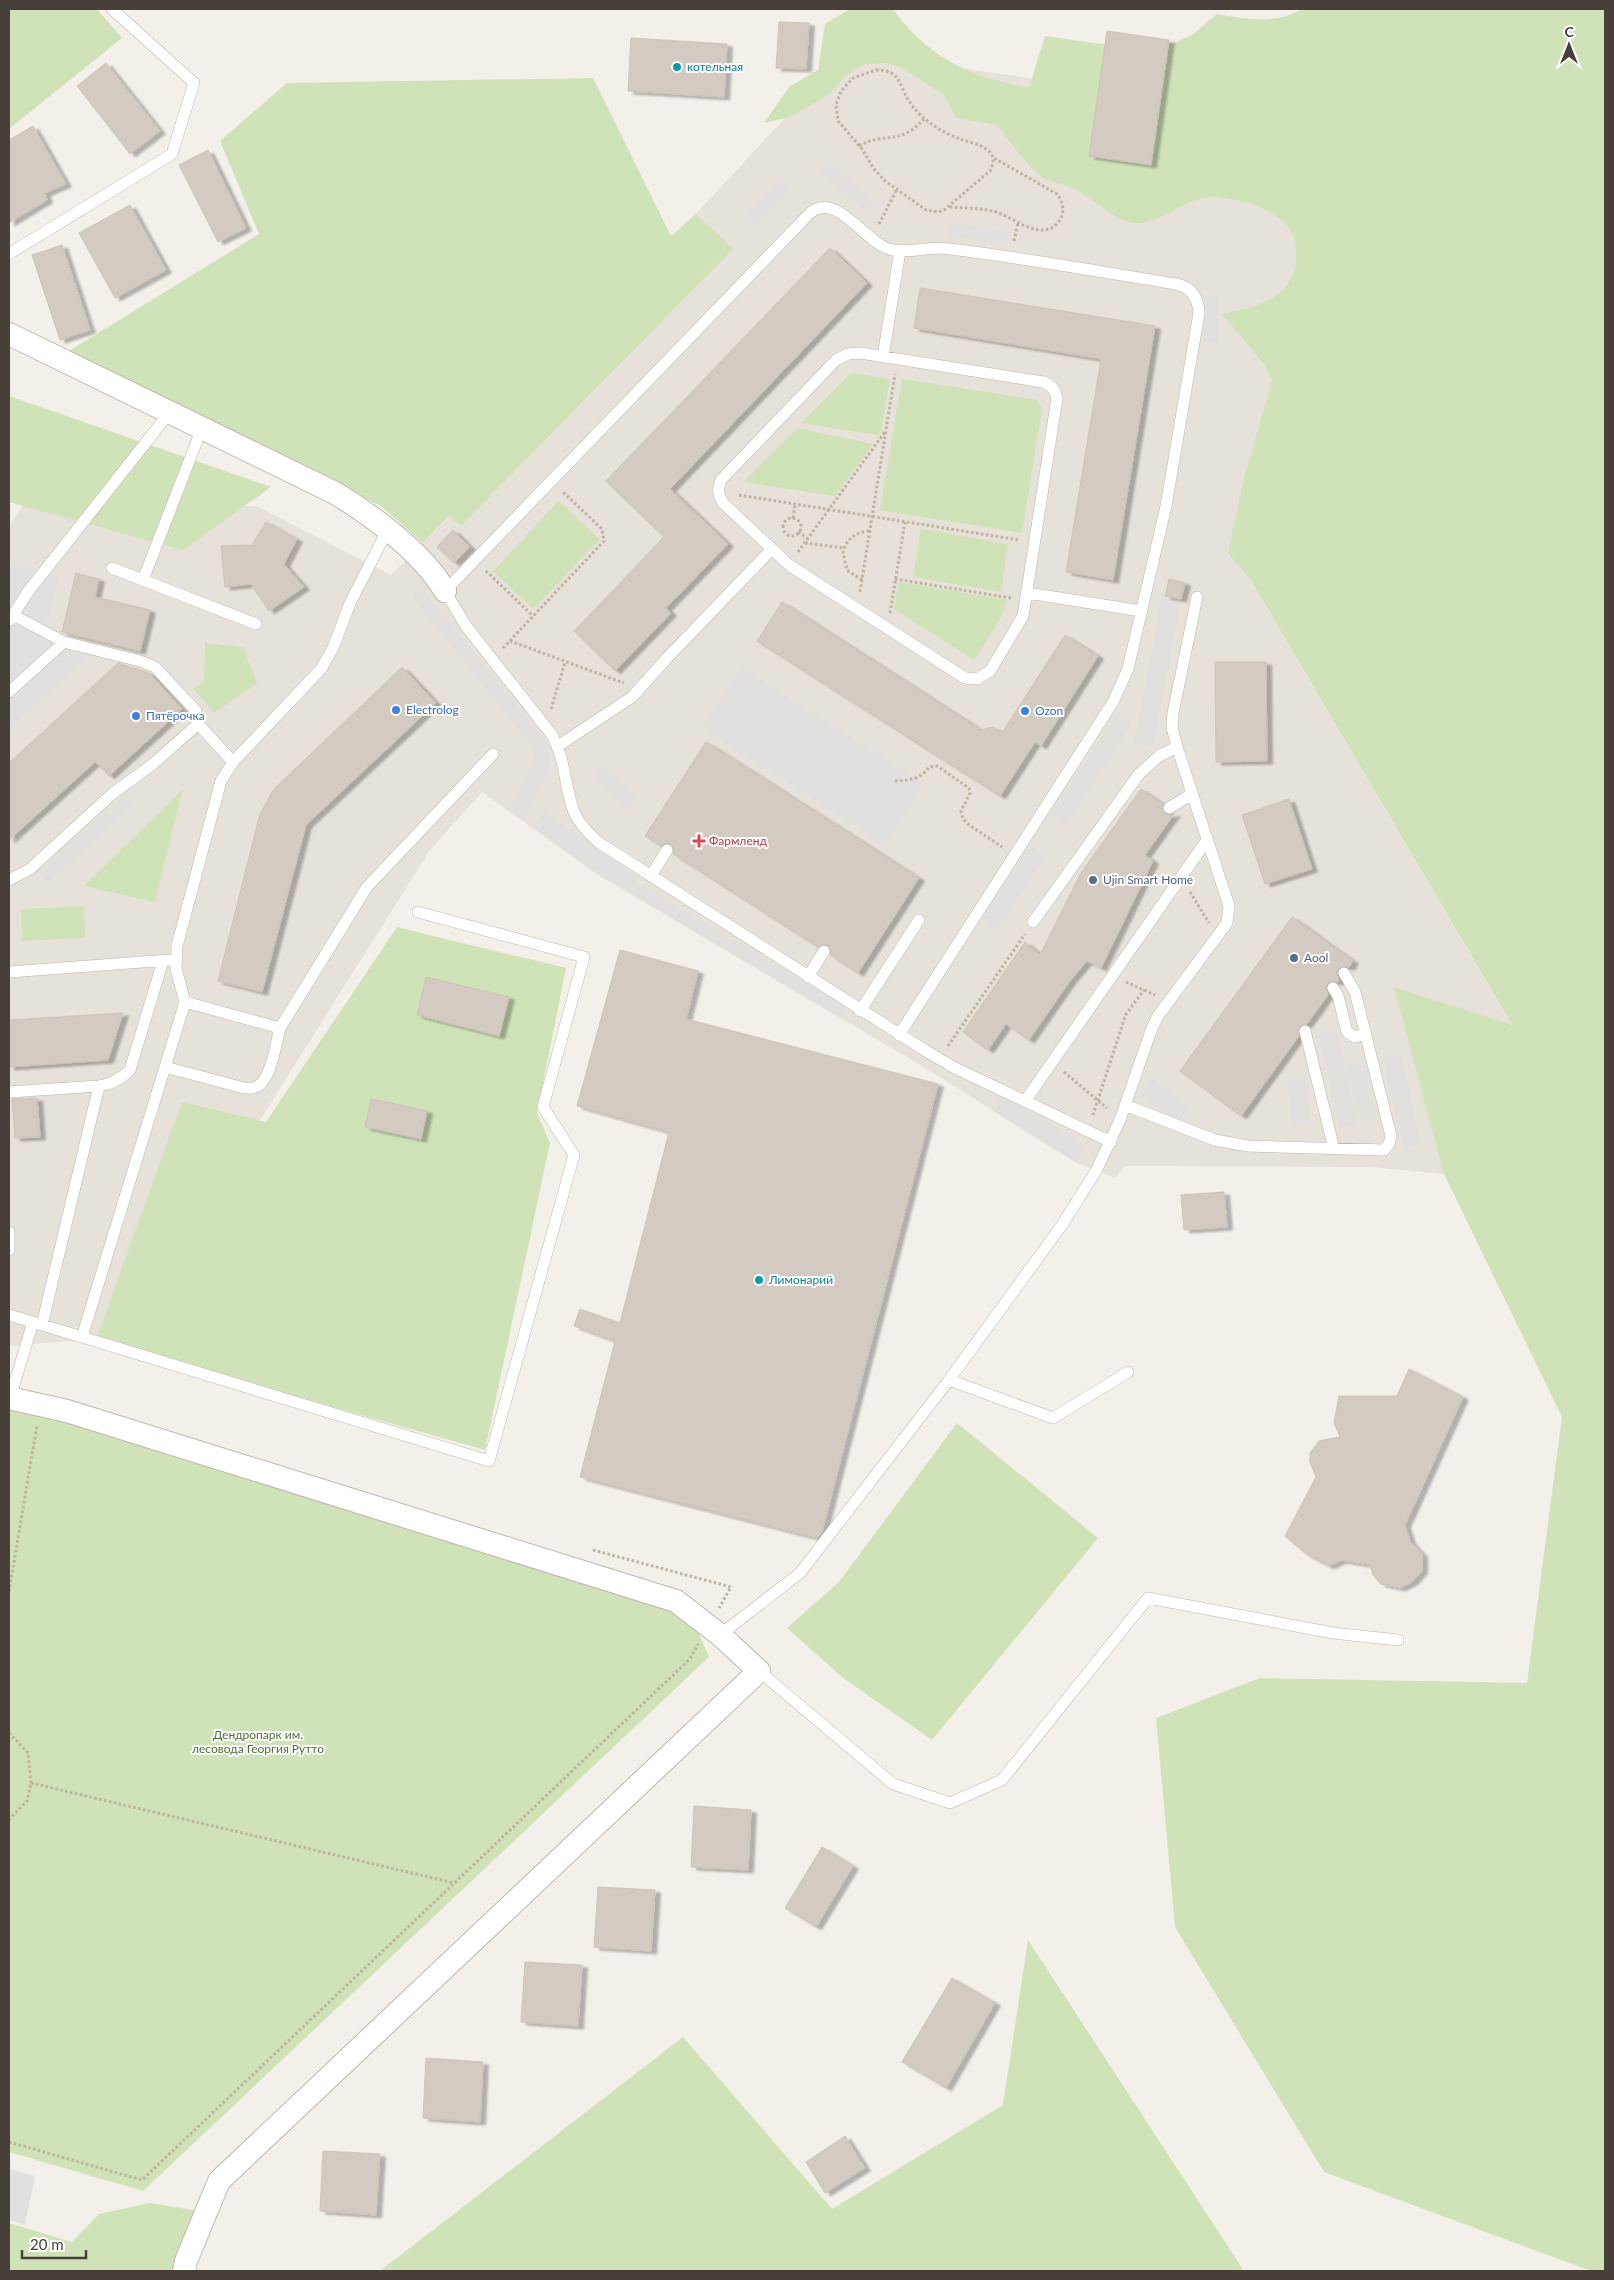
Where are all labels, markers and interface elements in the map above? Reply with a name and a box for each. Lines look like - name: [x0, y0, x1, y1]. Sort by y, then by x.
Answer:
- north arrow: [1544, 20, 1594, 70]
- text: С: [1564, 23, 1574, 40]
- place label: котельная: [687, 59, 743, 74]
- marker: котельная: [671, 61, 683, 73]
- place label: Electrolog: [406, 702, 459, 717]
- place label: Ozon: [1035, 703, 1063, 718]
- marker: Electrolog: [390, 704, 402, 716]
- marker: Ozon: [1019, 705, 1031, 717]
- place label: Пятёрочка: [146, 708, 205, 723]
- marker: Пятёрочка: [130, 710, 142, 722]
- place label: Фармленд: [709, 833, 767, 848]
- marker: Фармленд: [693, 835, 705, 847]
- place label: Ujin Smart Home: [1103, 872, 1193, 887]
- marker: Ujin Smart Home: [1087, 874, 1099, 886]
- place label: Aool: [1304, 950, 1328, 965]
- marker: Aool: [1288, 952, 1300, 964]
- place label: Лимонарий: [768, 1272, 833, 1287]
- marker: Лимонарий: [753, 1274, 765, 1286]
- park label: Дендропарк им. лесовода Георгия Рутто: [192, 1727, 324, 1756]
- scale bar: [22, 2228, 86, 2260]
- text: 20 m: [30, 2235, 64, 2253]

